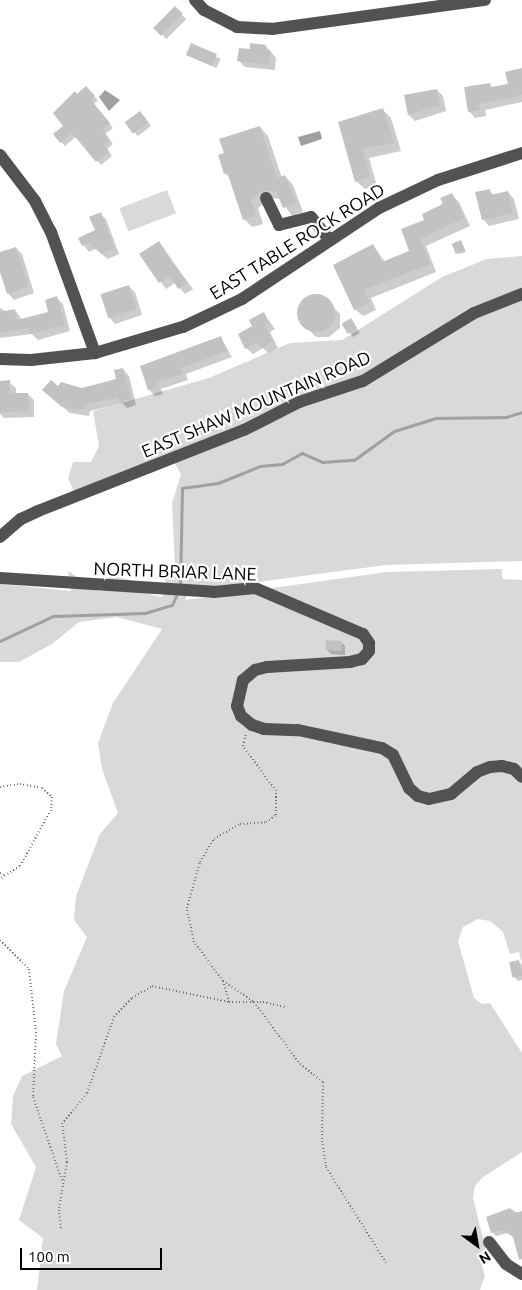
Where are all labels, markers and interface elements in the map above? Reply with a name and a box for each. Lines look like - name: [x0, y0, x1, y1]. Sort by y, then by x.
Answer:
- street label: EAST TABLE ROCK ROAD: [206, 178, 388, 304]
- street label: EAST SHAW MOUNTAIN ROAD: [138, 346, 374, 462]
- street label: NORTH BRIAR LANE: [93, 557, 257, 585]
- north arrow: [452, 1220, 502, 1270]
- scale bar: [22, 1238, 165, 1270]
- text: 100 m: [28, 1248, 70, 1265]
- text: N: [476, 1248, 494, 1267]

